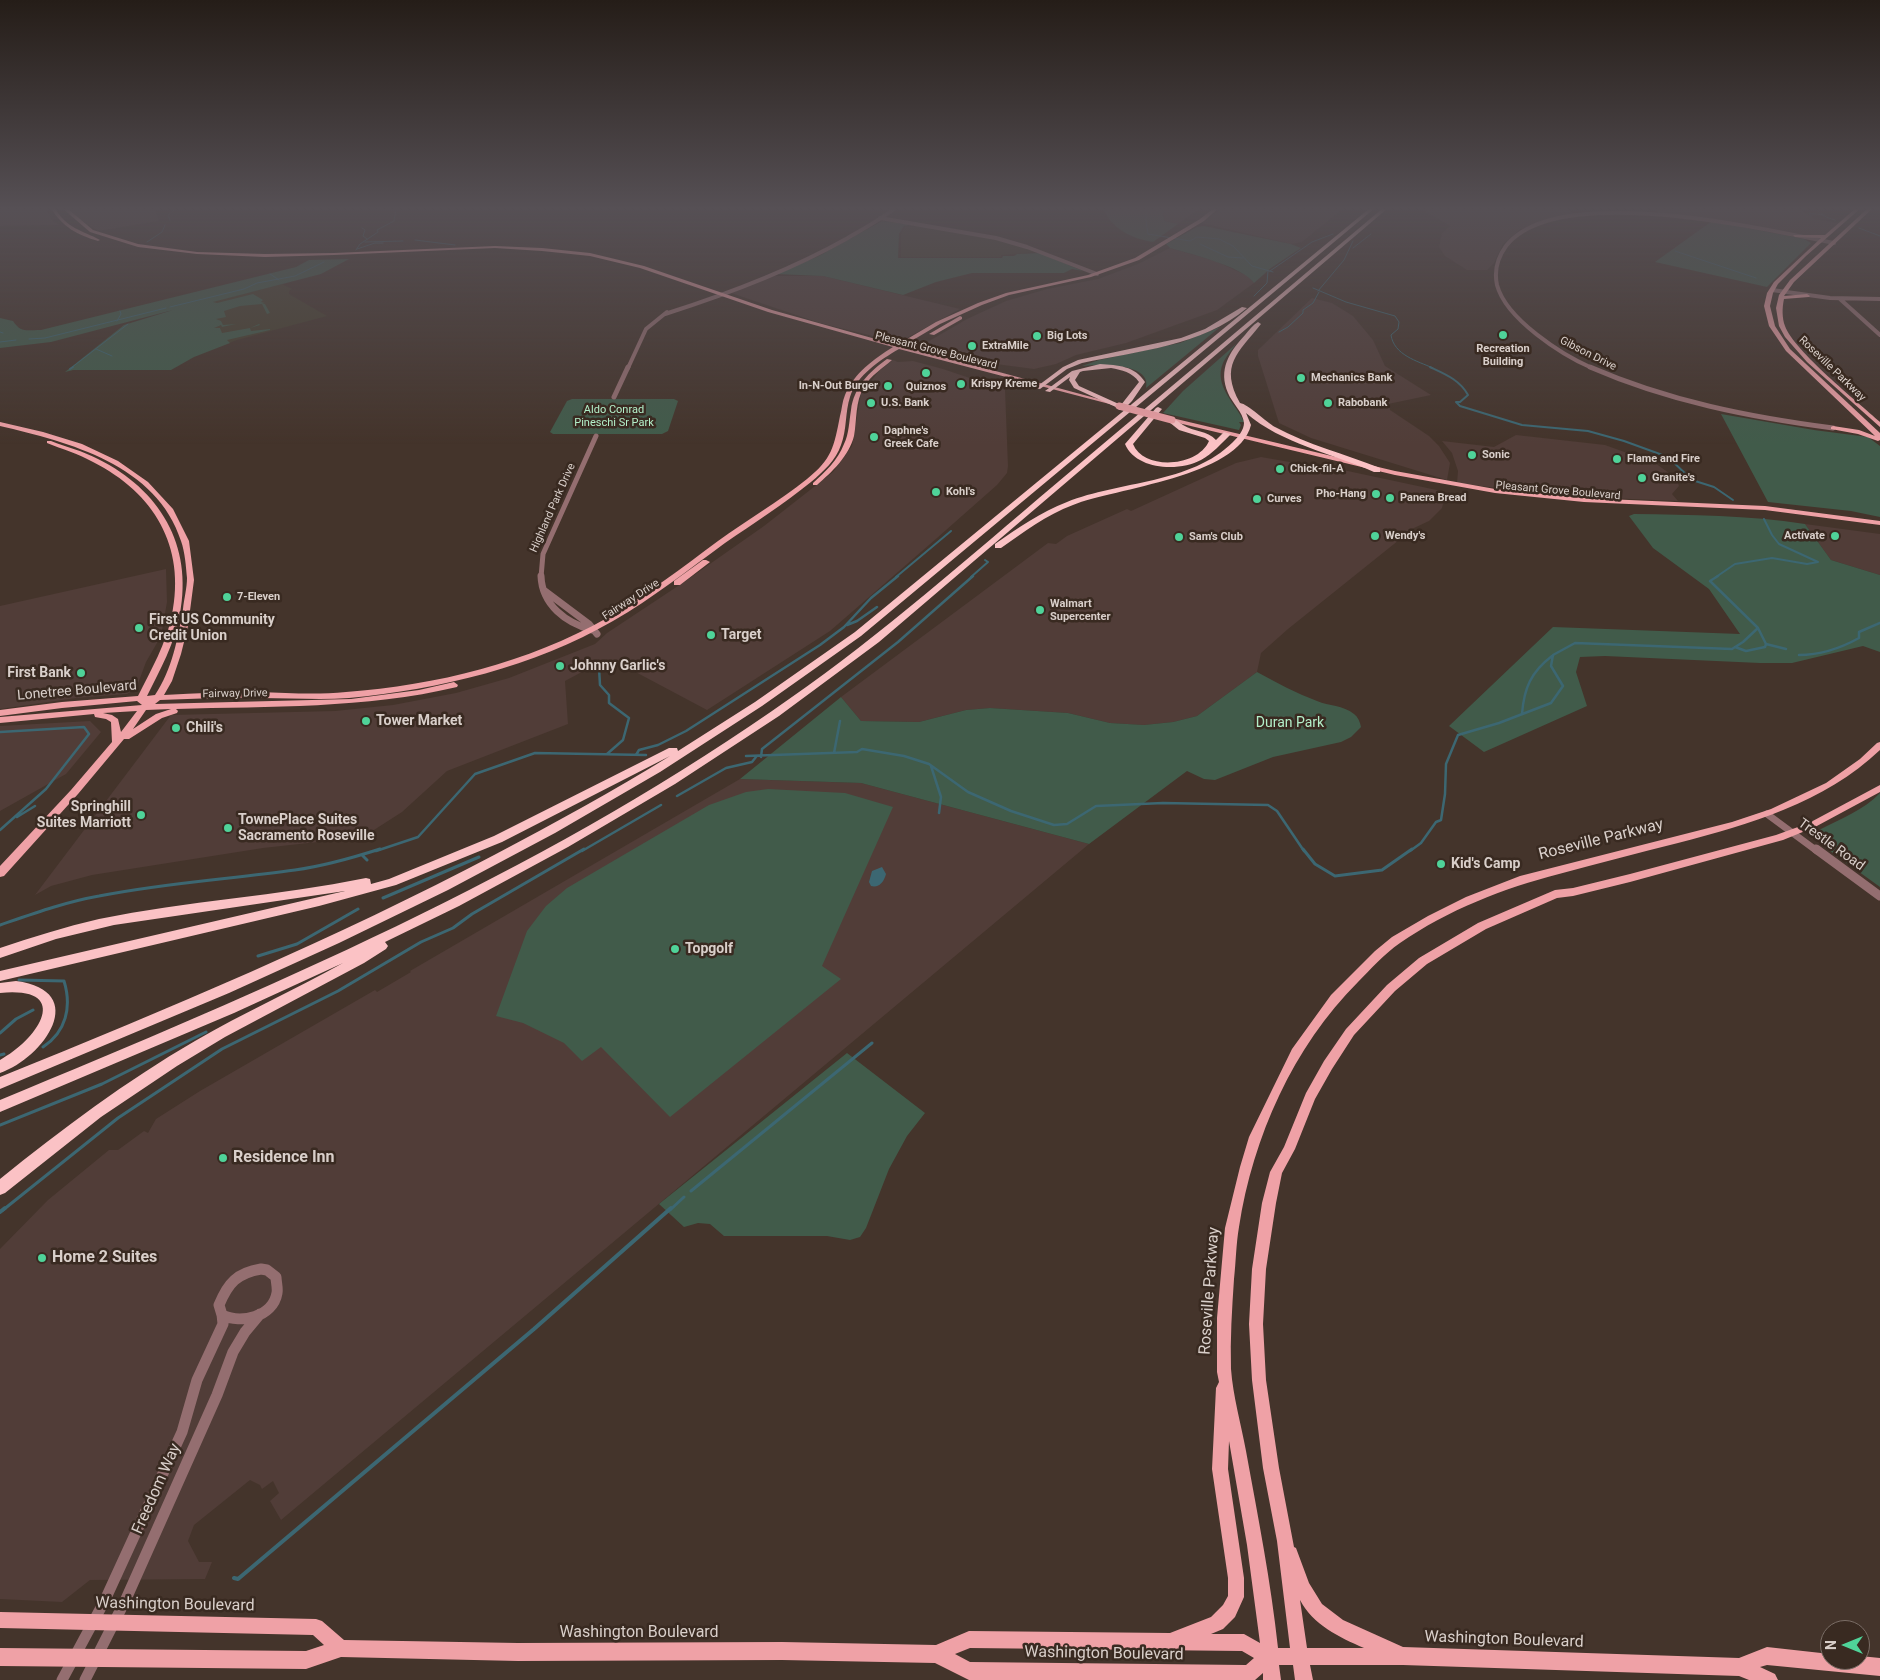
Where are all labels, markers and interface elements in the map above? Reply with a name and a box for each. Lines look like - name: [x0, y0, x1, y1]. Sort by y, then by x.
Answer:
- street label: Pleasant Grove Boulevard: [874, 329, 998, 373]
- place label: Big Lots: [1047, 329, 1087, 343]
- marker: Recreation Building: [1497, 329, 1509, 341]
- marker: Big Lots: [1031, 330, 1043, 342]
- street label: Gibson Drive: [1557, 334, 1619, 374]
- street label: Roseville Parkway: [1796, 334, 1868, 404]
- place label: ExtraMile: [982, 339, 1029, 353]
- marker: ExtraMile: [966, 340, 978, 352]
- place label: Recreation Building: [1476, 342, 1530, 368]
- marker: Quiznos: [920, 367, 932, 379]
- place label: Mechanics Bank: [1311, 371, 1392, 385]
- marker: Mechanics Bank: [1295, 372, 1307, 384]
- place label: Krispy Kreme: [971, 377, 1037, 391]
- marker: Krispy Kreme: [955, 378, 967, 390]
- place label: In-N-Out Burger: [799, 379, 878, 393]
- marker: In-N-Out Burger: [882, 380, 894, 392]
- place label: Quiznos: [906, 380, 946, 394]
- place label: U.S. Bank: [881, 396, 929, 410]
- place label: Rabobank: [1338, 396, 1387, 410]
- marker: U.S. Bank: [865, 397, 877, 409]
- marker: Rabobank: [1322, 397, 1334, 409]
- park label: Aldo Conrad Pineschi Sr Park: [574, 403, 654, 429]
- place label: Daphne's Greek Cafe: [884, 424, 939, 450]
- marker: Daphne's Greek Cafe: [868, 431, 880, 443]
- place label: Sonic: [1482, 448, 1510, 462]
- marker: Sonic: [1466, 449, 1478, 461]
- place label: Flame and Fire: [1627, 452, 1700, 466]
- marker: Flame and Fire: [1611, 453, 1623, 465]
- street label: Highland Park Drive: [527, 461, 579, 555]
- place label: Chick-fil-A: [1290, 462, 1344, 476]
- marker: Chick-fil-A: [1274, 463, 1286, 475]
- place label: Granite's: [1652, 471, 1695, 485]
- marker: Granite's: [1636, 472, 1648, 484]
- street label: Pleasant Grove Boulevard: [1495, 479, 1621, 503]
- place label: Kohl's: [946, 485, 975, 499]
- marker: Kohl's: [930, 486, 942, 498]
- place label: Pho-Hang: [1316, 487, 1366, 501]
- marker: Pho-Hang: [1370, 488, 1382, 500]
- place label: Panera Bread: [1400, 491, 1466, 505]
- place label: Curves: [1267, 492, 1302, 506]
- marker: Panera Bread: [1384, 492, 1396, 504]
- marker: Curves: [1251, 493, 1263, 505]
- place label: Wendy's: [1385, 529, 1425, 543]
- place label: Actívate: [1784, 529, 1825, 543]
- place label: Sam's Club: [1189, 530, 1243, 544]
- marker: Wendy's: [1369, 530, 1381, 542]
- marker: Actívate: [1829, 530, 1841, 542]
- marker: Sam's Club: [1173, 531, 1185, 543]
- street label: Fairway Drive: [600, 577, 662, 623]
- place label: 7-Eleven: [237, 590, 280, 604]
- marker: 7-Eleven: [221, 591, 233, 603]
- place label: Walmart Supercenter: [1050, 597, 1111, 623]
- marker: Walmart Supercenter: [1034, 604, 1046, 616]
- place label: First US Community Credit Union: [149, 612, 275, 644]
- marker: First US Community Credit Union: [133, 622, 145, 634]
- place label: Target: [721, 627, 761, 643]
- marker: Target: [705, 629, 717, 641]
- place label: Johnny Garlic's: [570, 658, 665, 674]
- marker: Johnny Garlic's: [554, 660, 566, 672]
- place label: First Bank: [7, 665, 71, 681]
- marker: First Bank: [75, 667, 87, 679]
- street label: Lonetree Boulevard: [16, 677, 138, 705]
- street label: Fairway Drive: [202, 687, 268, 701]
- place label: Tower Market: [376, 713, 462, 729]
- marker: Tower Market: [360, 715, 372, 727]
- park label: Duran Park: [1256, 715, 1324, 731]
- place label: Chili's: [186, 720, 223, 736]
- marker: Chili's: [170, 722, 182, 734]
- place label: Springhill Suites Marriott: [37, 799, 131, 832]
- marker: Springhill Suites Marriott: [135, 809, 147, 821]
- place label: TownePlace Suites Sacramento Roseville: [238, 812, 375, 844]
- street label: Roseville Parkway: [1537, 815, 1665, 865]
- street label: Trestle Road: [1794, 815, 1868, 875]
- marker: TownePlace Suites Sacramento Roseville: [222, 822, 234, 834]
- place label: Kid's Camp: [1451, 856, 1520, 872]
- marker: Kid's Camp: [1435, 858, 1447, 870]
- place label: Topgolf: [685, 941, 733, 957]
- marker: Topgolf: [669, 943, 681, 955]
- place label: Residence Inn: [233, 1148, 335, 1168]
- marker: Residence Inn: [217, 1152, 229, 1164]
- street label: Roseville Parkway: [1196, 1227, 1224, 1355]
- place label: Home 2 Suites: [52, 1248, 157, 1268]
- marker: Home 2 Suites: [36, 1252, 48, 1264]
- street label: Freedom Way: [128, 1441, 186, 1537]
- street label: Washington Boulevard: [95, 1594, 255, 1616]
- north arrow: [1820, 1620, 1870, 1670]
- street label: Washington Boulevard: [559, 1623, 719, 1643]
- street label: Washington Boulevard: [1424, 1628, 1584, 1652]
- text: N: [1823, 1640, 1839, 1650]
- street label: Washington Boulevard: [1024, 1643, 1184, 1665]

